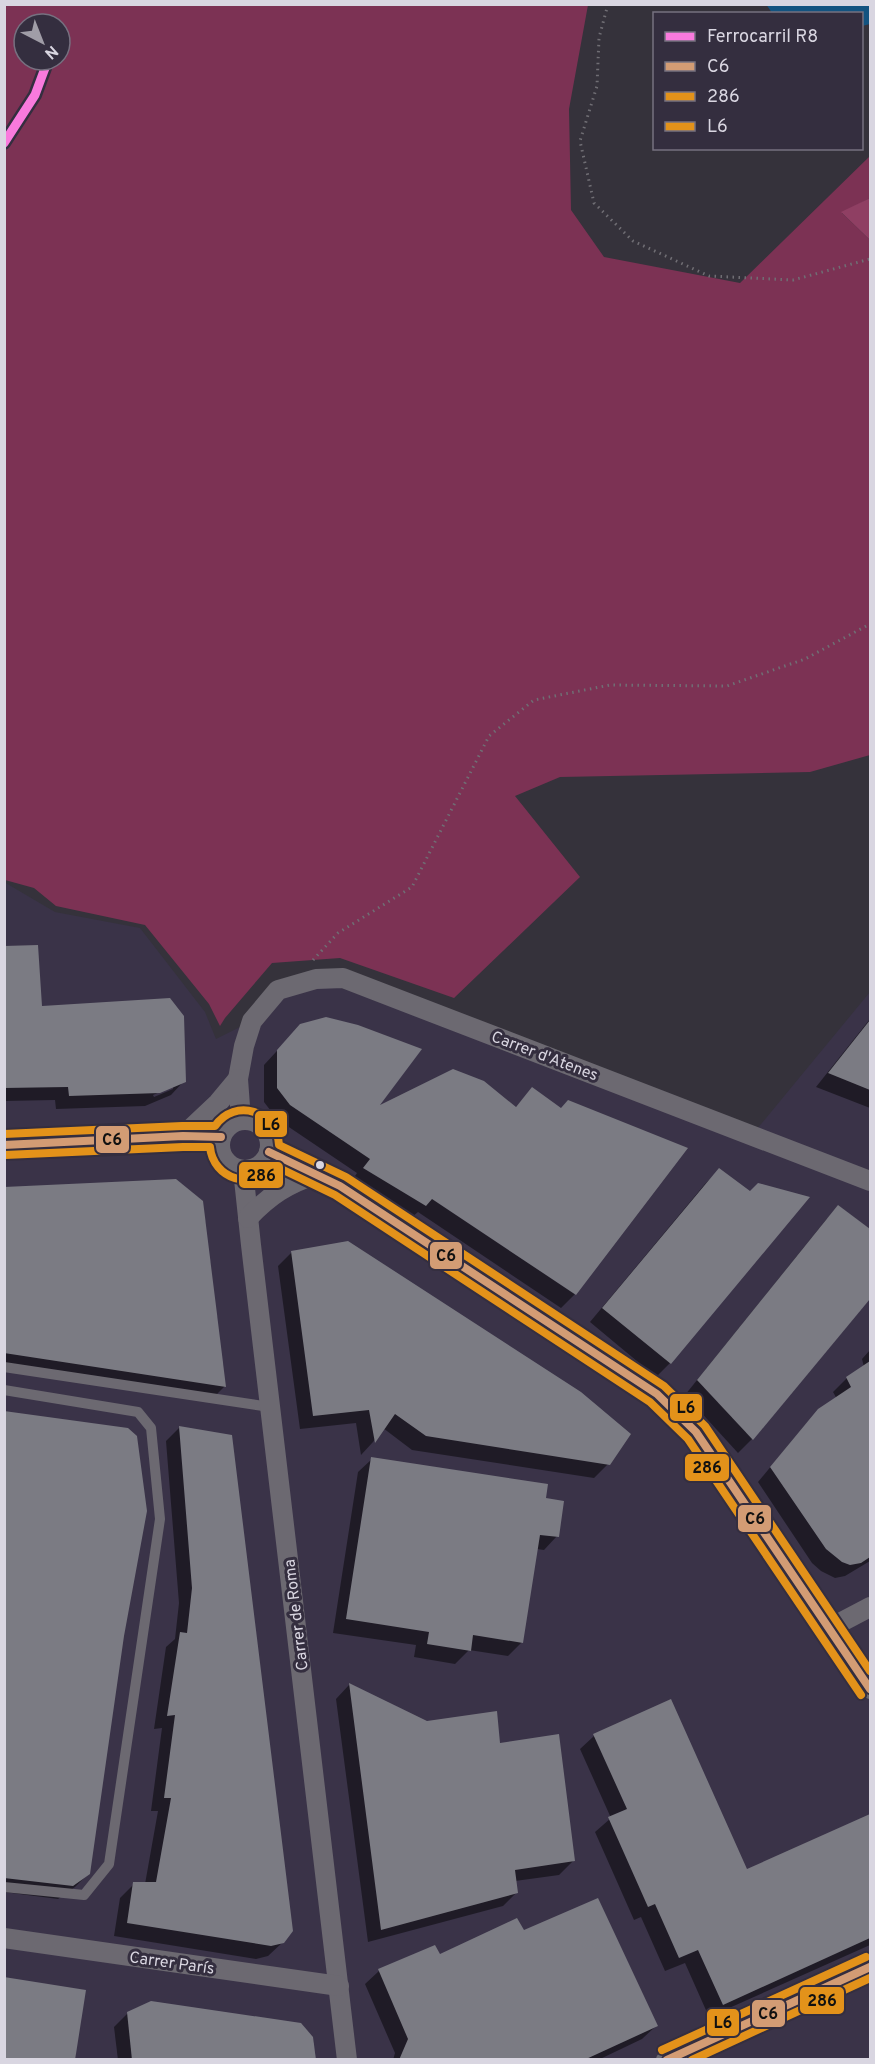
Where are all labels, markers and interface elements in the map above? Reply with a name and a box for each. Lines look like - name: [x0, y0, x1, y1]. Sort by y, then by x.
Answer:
- north arrow: [12, 12, 72, 72]
- legend: [653, 12, 863, 150]
- text: Ferrocarril R8: [707, 26, 818, 49]
- text: N: [40, 40, 62, 63]
- text: C6: [707, 56, 729, 79]
- text: 286: [707, 86, 740, 109]
- text: L6: [707, 116, 728, 139]
- street label: Carrer d'Atenes: [488, 1027, 600, 1086]
- line badge: L6: [254, 1110, 288, 1138]
- text: L6: [262, 1116, 280, 1136]
- line badge: C6: [95, 1125, 130, 1154]
- text: C6: [102, 1131, 122, 1151]
- unlabelled marker: [314, 1159, 326, 1171]
- line badge: 286: [238, 1161, 284, 1189]
- text: 286: [246, 1167, 276, 1187]
- line badge: C6: [429, 1241, 463, 1270]
- text: C6: [436, 1247, 456, 1267]
- line badge: L6: [669, 1393, 703, 1422]
- text: L6: [677, 1399, 695, 1419]
- line badge: 286: [684, 1453, 730, 1482]
- text: 286: [692, 1459, 722, 1479]
- line badge: C6: [737, 1504, 772, 1533]
- text: C6: [745, 1510, 765, 1530]
- street label: Carrer de Roma: [280, 1558, 314, 1672]
- street label: Carrer París: [128, 1948, 216, 1980]
- line badge: 286: [799, 1986, 845, 2015]
- text: 286: [807, 1992, 837, 2012]
- line badge: C6: [751, 1999, 786, 2028]
- text: C6: [758, 2005, 778, 2025]
- line badge: L6: [706, 2008, 740, 2037]
- text: L6: [714, 2014, 732, 2034]

